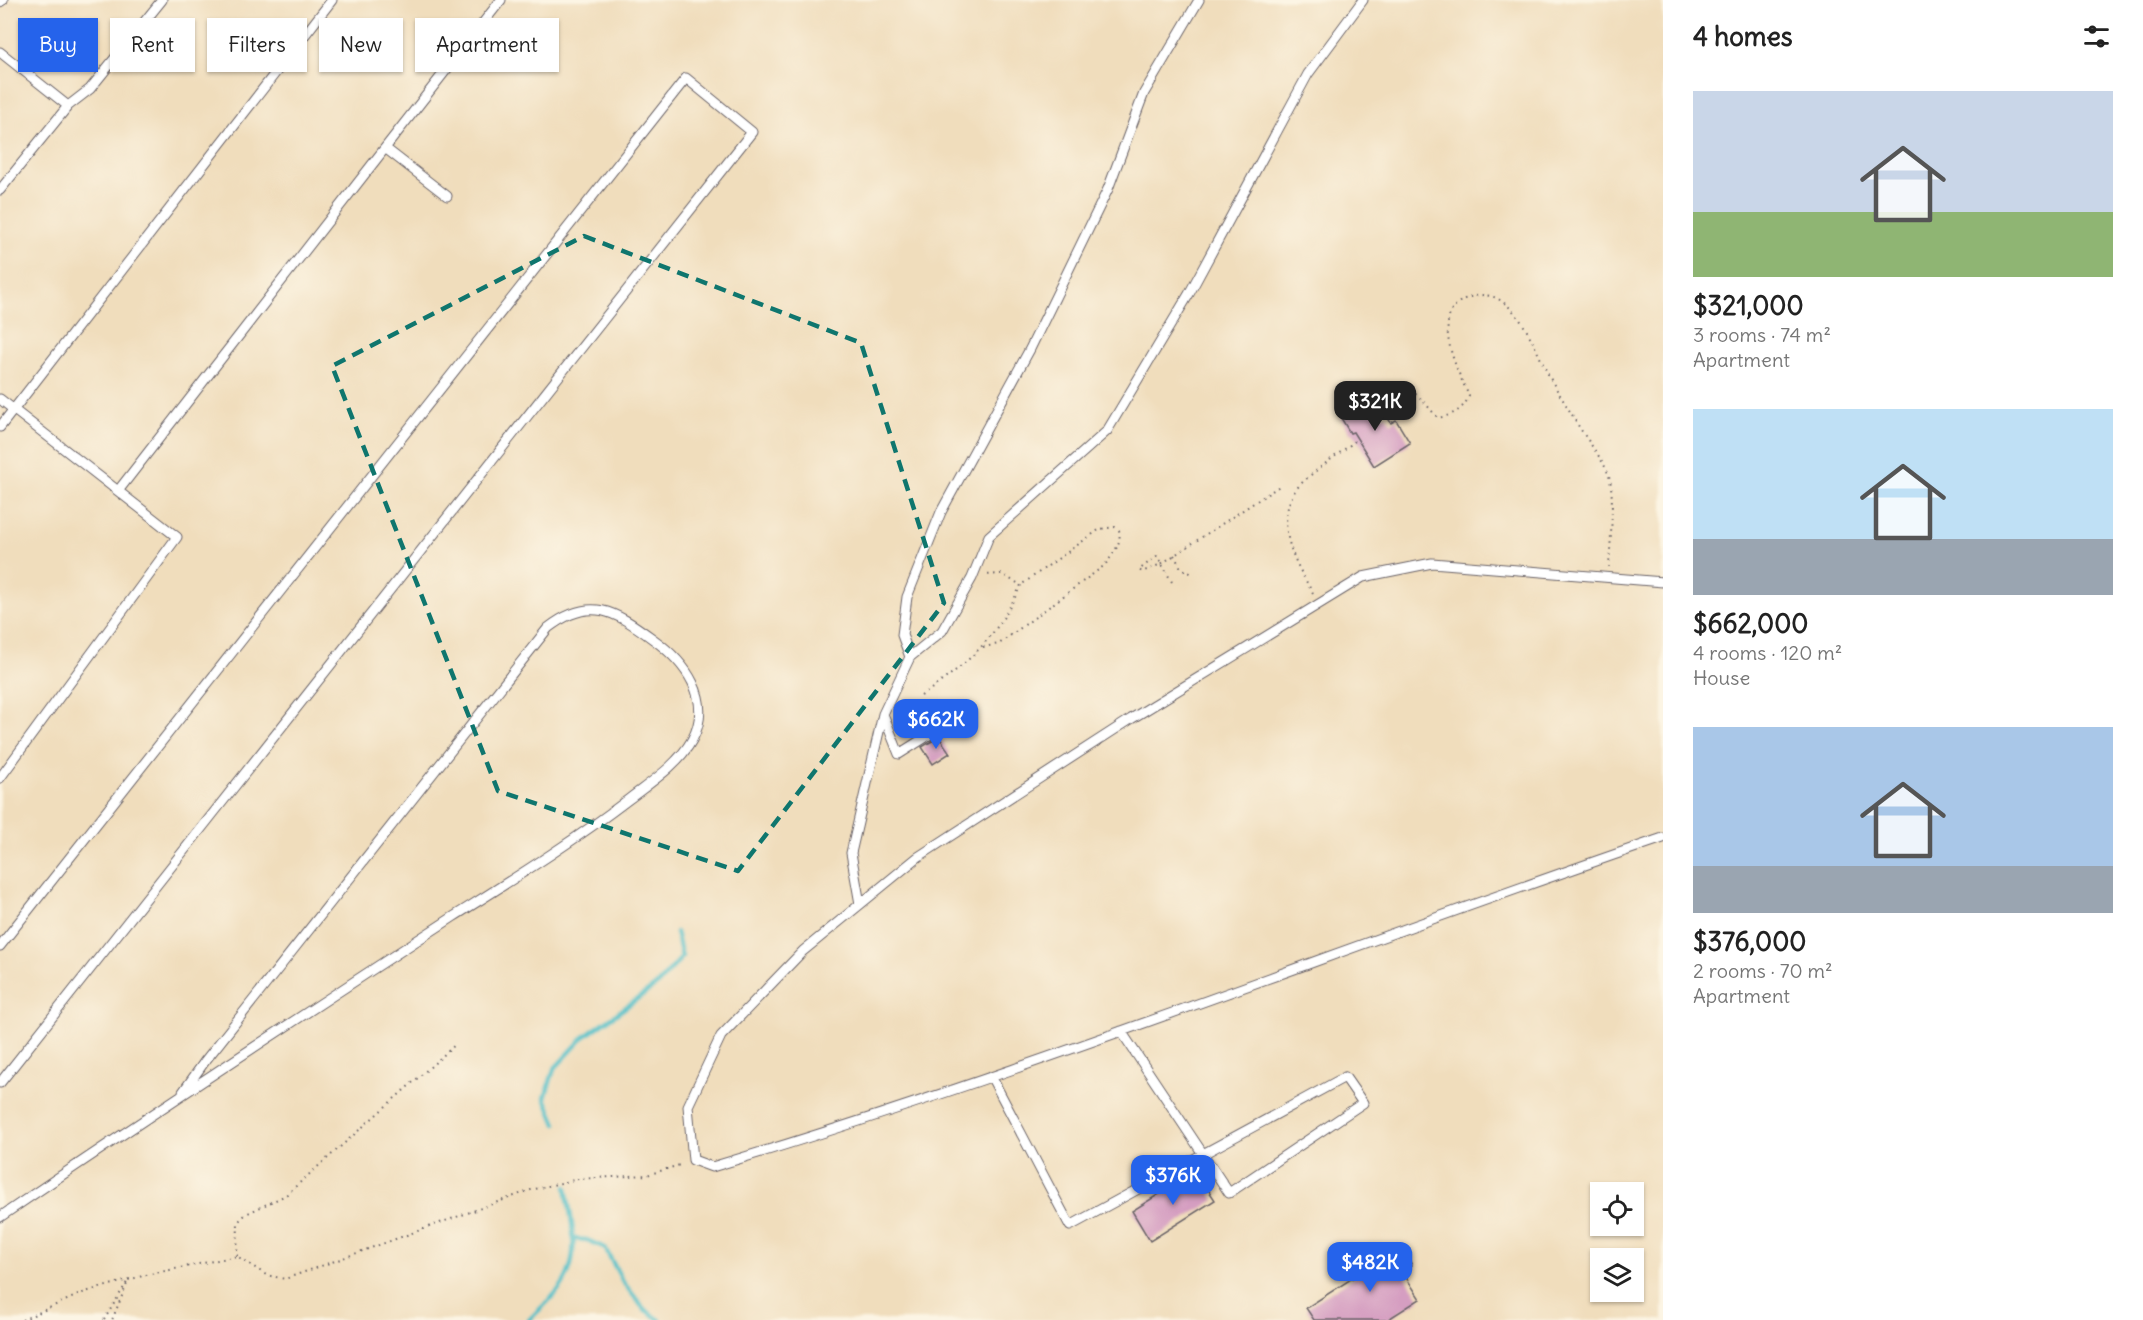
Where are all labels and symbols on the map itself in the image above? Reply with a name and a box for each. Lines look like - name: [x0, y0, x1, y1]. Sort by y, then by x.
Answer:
- pin: $321K: [1333, 381, 1417, 432]
- pin: $662K: [894, 699, 978, 750]
- pin: $376K: [1131, 1155, 1215, 1206]
- pin: $482K: [1328, 1242, 1412, 1293]

